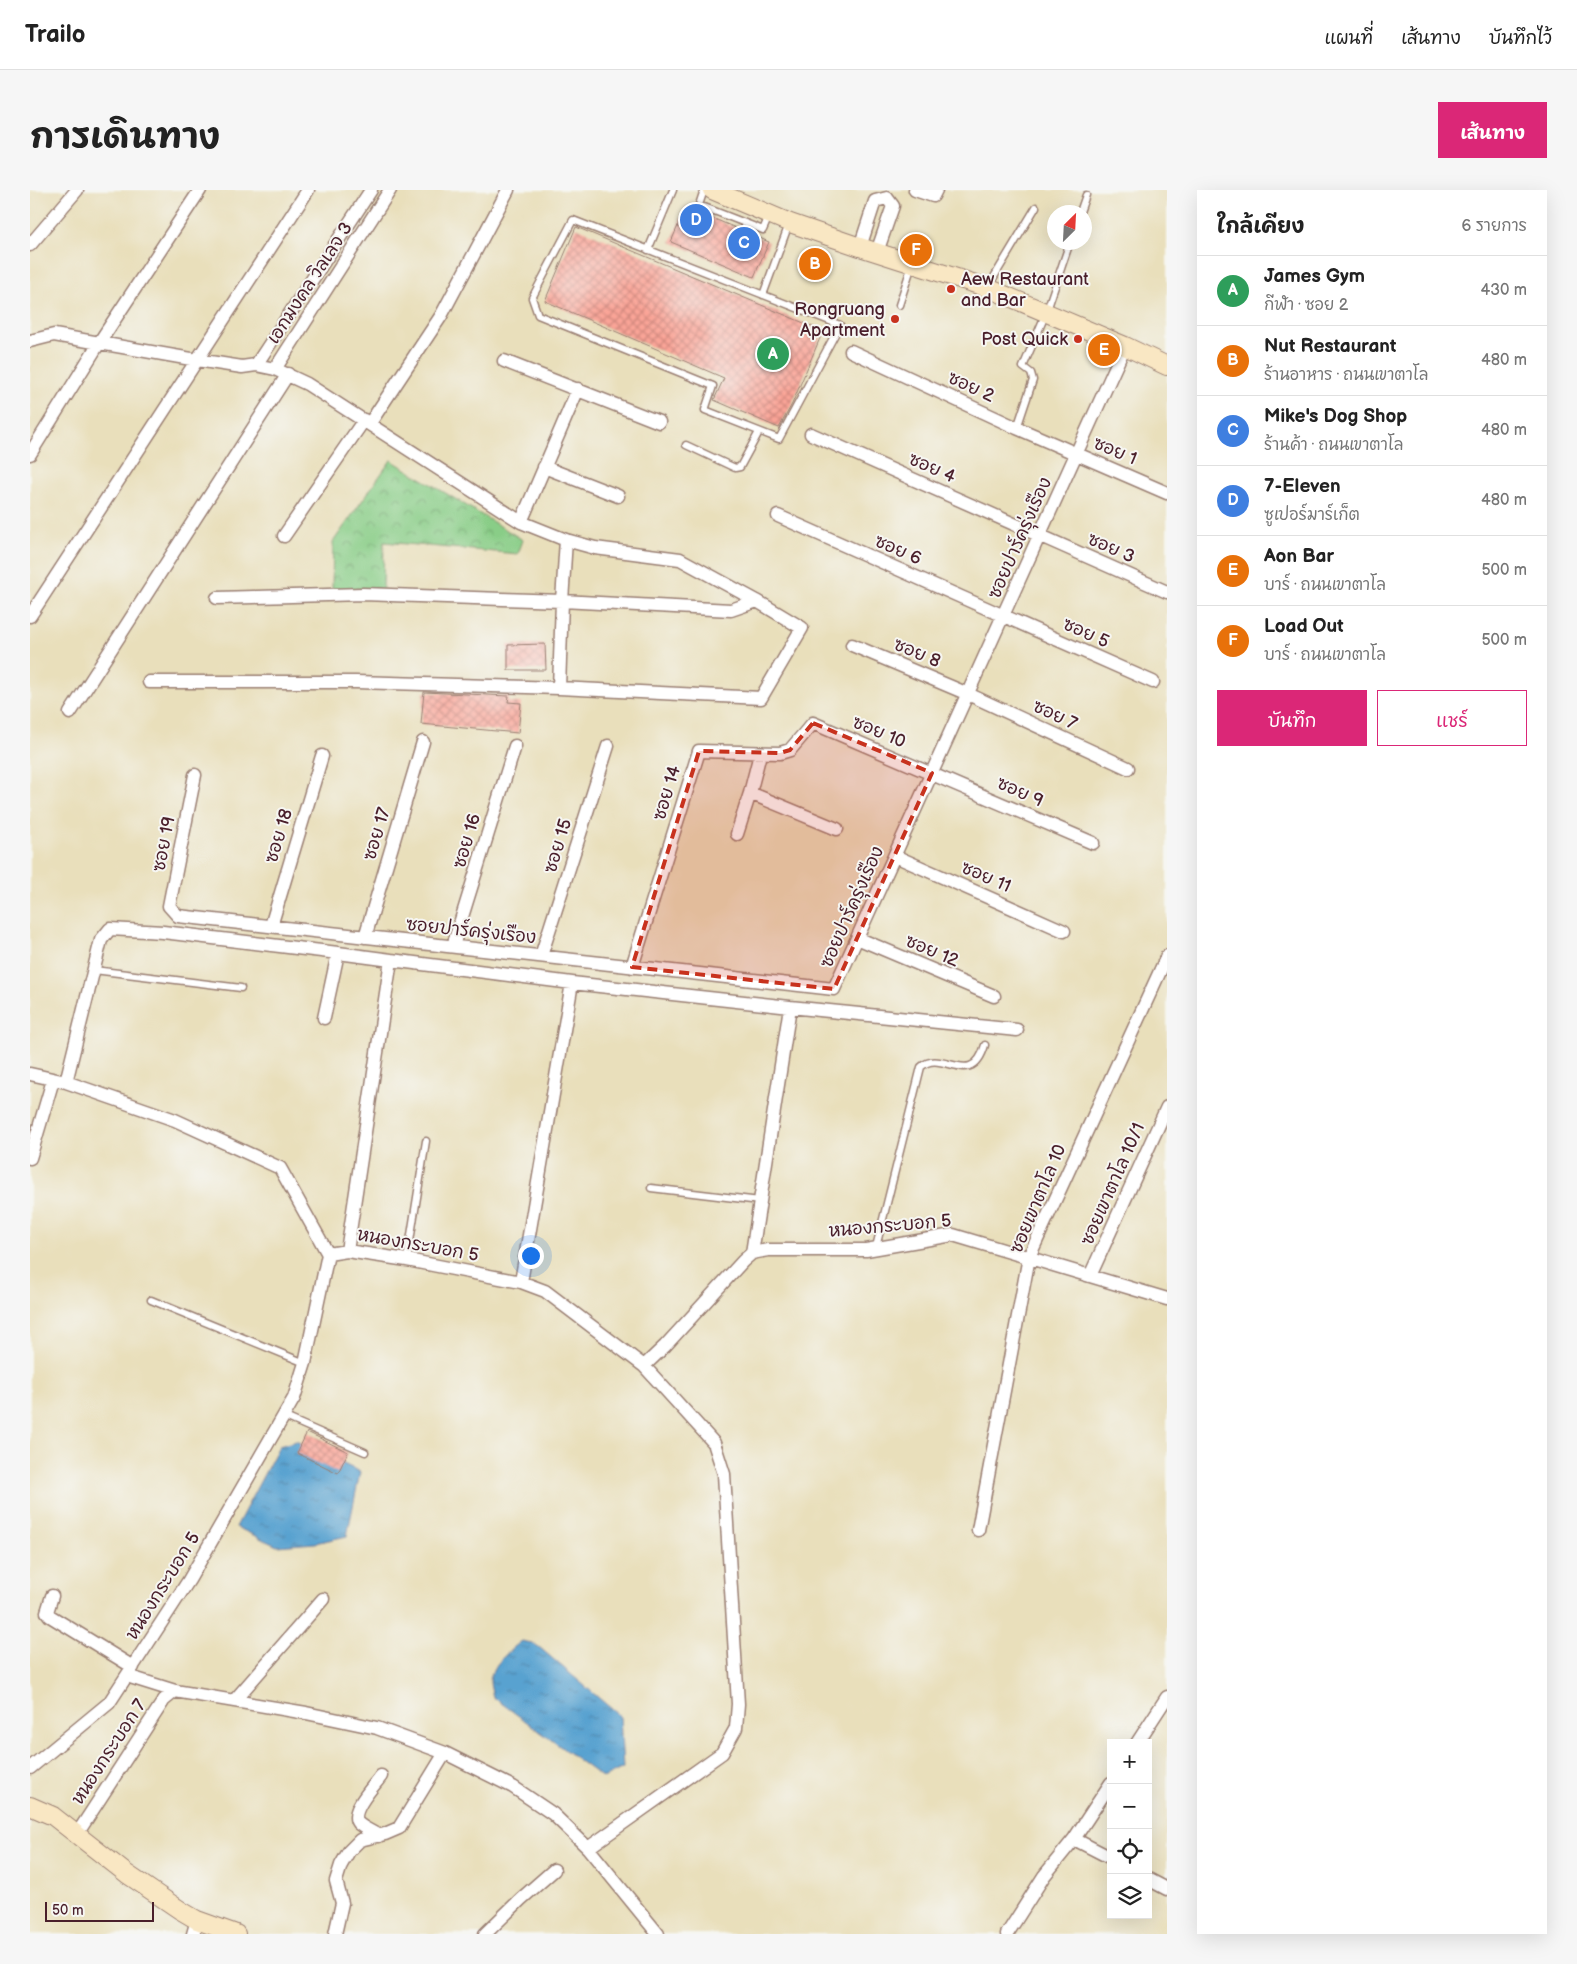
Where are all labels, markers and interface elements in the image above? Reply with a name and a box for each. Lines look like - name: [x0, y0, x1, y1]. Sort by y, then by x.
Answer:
- text: Trailo: [25, 20, 85, 49]
- text: แผนที่: [1325, 28, 1373, 49]
- text: เส้นทาง: [1401, 28, 1461, 49]
- text: บันทึกไว้: [1489, 28, 1552, 49]
- button: เส้นทาง: [1438, 102, 1547, 158]
- text: การเดินทาง: [30, 116, 220, 159]
- pin: D: [680, 201, 712, 239]
- north arrow: [1047, 205, 1092, 250]
- text: ใกล้เคียง: [1217, 214, 1304, 239]
- text: 6 รายการ: [1462, 217, 1527, 236]
- street label: เอกมงคล วิลเลจ 3: [262, 218, 357, 348]
- pin: C: [728, 224, 760, 262]
- pin: F: [900, 231, 932, 269]
- pin: B: [799, 245, 831, 283]
- text: James Gym: [1264, 265, 1365, 288]
- place label: Aew Restaurant and Bar: [961, 269, 1089, 311]
- text: A: [1228, 281, 1238, 300]
- text: 430 m: [1480, 281, 1527, 300]
- marker: Aew Restaurant and Bar: [945, 283, 957, 295]
- text: กีฬา · ซอย 2: [1264, 296, 1348, 315]
- place label: Rongruang Apartment: [794, 299, 885, 341]
- marker: Rongruang Apartment: [889, 313, 901, 325]
- place label: Post Quick: [981, 329, 1068, 350]
- pin: E: [1088, 331, 1120, 369]
- marker: Post Quick: [1072, 333, 1084, 345]
- pin: A: [757, 335, 789, 373]
- text: Nut Restaurant: [1264, 335, 1396, 358]
- text: B: [1227, 351, 1239, 370]
- text: 480 m: [1481, 351, 1527, 370]
- text: ร้านอาหาร · ถนนเขาตาโล: [1264, 366, 1428, 385]
- street label: ซอย 2: [944, 367, 998, 407]
- text: Mike's Dog Shop: [1264, 405, 1407, 428]
- text: C: [1227, 421, 1239, 440]
- text: 480 m: [1481, 421, 1527, 440]
- street label: ซอย 1: [1090, 432, 1140, 470]
- text: ร้านค้า · ถนนเขาตาโล: [1264, 436, 1403, 455]
- street label: ซอย 4: [905, 448, 959, 488]
- street label: ซอยปาร์ครุ่งเรือง: [981, 473, 1059, 603]
- text: 7-Eleven: [1264, 475, 1341, 498]
- text: D: [1227, 491, 1239, 510]
- text: 480 m: [1481, 491, 1527, 510]
- text: ซูเปอร์มาร์เก็ต: [1264, 506, 1360, 525]
- street label: ซอย 3: [1084, 528, 1138, 568]
- street label: ซอย 6: [871, 530, 925, 570]
- text: Aon Bar: [1264, 545, 1334, 568]
- text: E: [1228, 561, 1238, 580]
- text: 500 m: [1481, 561, 1527, 580]
- text: บาร์ · ถนนเขาตาโล: [1264, 576, 1386, 595]
- street label: ซอย 5: [1059, 613, 1113, 653]
- text: Load Out: [1264, 615, 1344, 638]
- text: F: [1228, 631, 1238, 650]
- text: 500 m: [1481, 631, 1527, 650]
- street label: ซอย 8: [890, 634, 944, 672]
- text: บาร์ · ถนนเขาตาโล: [1264, 646, 1386, 665]
- button: บันทึก: [1217, 690, 1367, 746]
- button: แชร์: [1377, 690, 1527, 746]
- street label: ซอย 7: [1029, 696, 1081, 734]
- street label: ซอย 10: [849, 711, 909, 753]
- street label: ซอย 14: [649, 763, 685, 823]
- street label: ซอย 9: [993, 772, 1047, 812]
- street label: ซอย 17: [359, 805, 395, 863]
- street label: ซอย 18: [261, 806, 297, 866]
- street label: ซอย 16: [449, 811, 485, 871]
- street label: ซอย 19: [148, 815, 180, 873]
- street label: ซอย 15: [540, 816, 576, 876]
- street label: ซอยปาร์ครุ่งเรือง: [813, 842, 891, 972]
- street label: ซอย 11: [958, 857, 1014, 897]
- street label: ซอยปาร์ครุ่งเรือง: [405, 911, 537, 951]
- street label: ซอย 12: [902, 930, 962, 972]
- street label: ซอยเขาตาโล 10/1: [1074, 1118, 1149, 1248]
- street label: ซอยเขาตาโล 10: [1003, 1140, 1070, 1257]
- street label: หนองกระบอก 5: [828, 1210, 952, 1242]
- street label: หนองกระบอก 5: [356, 1224, 480, 1266]
- your location: [518, 1243, 544, 1269]
- street label: หนองกระบอก 5: [121, 1528, 205, 1644]
- street label: หนองกระบอก 7: [67, 1695, 151, 1809]
- map controls: [1107, 1739, 1152, 1919]
- button: +: [1107, 1739, 1152, 1784]
- button: −: [1107, 1784, 1152, 1829]
- button: locate: [1107, 1829, 1152, 1874]
- button: layers: [1107, 1874, 1152, 1919]
- scale bar: [45, 1899, 154, 1922]
- text: 50 m: [52, 1902, 84, 1919]

